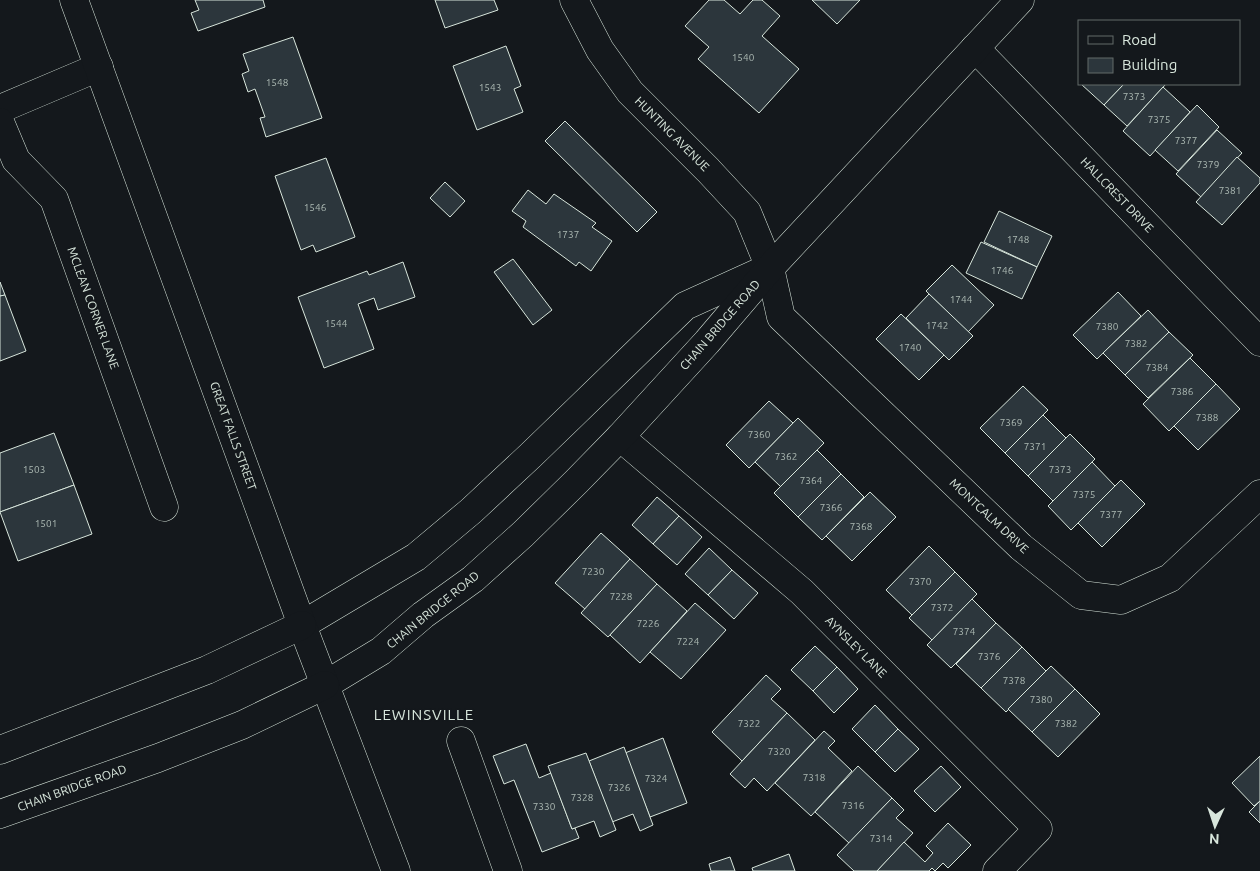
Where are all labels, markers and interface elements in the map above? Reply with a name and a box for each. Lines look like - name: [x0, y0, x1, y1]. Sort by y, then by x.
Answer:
- legend: [1078, 20, 1240, 85]
- text: Road: [1122, 31, 1157, 48]
- house number: 1540: [732, 52, 755, 63]
- text: Building: [1122, 56, 1177, 73]
- house number: 1548: [266, 77, 289, 88]
- house number: 1543: [479, 82, 501, 93]
- house number: 7373: [1123, 91, 1145, 102]
- street label: HUNTING AVENUE: [633, 94, 712, 173]
- house number: 7375: [1148, 114, 1170, 125]
- house number: 7377: [1175, 135, 1197, 146]
- street label: HALLCREST DRIVE: [1078, 155, 1156, 235]
- house number: 7379: [1197, 159, 1219, 170]
- house number: 7381: [1219, 185, 1241, 196]
- house number: 1546: [304, 202, 327, 213]
- house number: 1737: [557, 229, 579, 240]
- house number: 1748: [1007, 234, 1030, 245]
- street label: MCLEAN CORNER LANE: [65, 245, 122, 371]
- house number: 1746: [991, 265, 1014, 276]
- street label: CHAIN BRIDGE ROAD: [677, 277, 762, 372]
- house number: 1744: [950, 294, 973, 305]
- house number: 1544: [325, 318, 348, 329]
- house number: 1742: [926, 320, 948, 331]
- house number: 7380: [1096, 321, 1119, 332]
- house number: 7382: [1125, 338, 1147, 349]
- house number: 1740: [899, 342, 922, 353]
- house number: 7384: [1146, 362, 1169, 373]
- street label: GREAT FALLS STREET: [208, 380, 259, 492]
- house number: 7386: [1171, 386, 1194, 397]
- house number: 7388: [1196, 412, 1219, 423]
- house number: 7369: [1000, 417, 1022, 428]
- house number: 7360: [748, 429, 771, 440]
- house number: 7371: [1024, 441, 1046, 452]
- house number: 7362: [775, 451, 797, 462]
- house number: 1503: [23, 464, 45, 475]
- house number: 7373: [1049, 464, 1071, 475]
- house number: 7364: [800, 475, 823, 486]
- street label: MONTCALM DRIVE: [947, 476, 1032, 556]
- house number: 7375: [1073, 489, 1095, 500]
- house number: 7366: [820, 502, 843, 513]
- house number: 7377: [1100, 509, 1122, 520]
- house number: 1501: [35, 518, 57, 529]
- house number: 7368: [850, 521, 873, 532]
- house number: 7230: [582, 566, 605, 577]
- street label: CHAIN BRIDGE ROAD: [384, 568, 481, 651]
- house number: 7370: [909, 576, 932, 587]
- house number: 7228: [610, 591, 633, 602]
- house number: 7372: [931, 602, 953, 613]
- street label: AYNSLEY LANE: [823, 613, 890, 680]
- house number: 7226: [637, 618, 660, 629]
- house number: 7374: [953, 626, 976, 637]
- house number: 7224: [677, 636, 700, 647]
- house number: 7376: [978, 651, 1001, 662]
- house number: 7378: [1003, 675, 1026, 686]
- house number: 7380: [1030, 694, 1053, 705]
- district label: LEWINSVILLE: [374, 706, 474, 723]
- house number: 7322: [738, 718, 760, 729]
- house number: 7382: [1055, 718, 1077, 729]
- house number: 7320: [768, 746, 791, 757]
- street label: CHAIN BRIDGE ROAD: [16, 762, 128, 813]
- house number: 7318: [803, 772, 826, 783]
- house number: 7324: [645, 773, 668, 784]
- house number: 7326: [608, 782, 631, 793]
- house number: 7328: [571, 792, 594, 803]
- house number: 7316: [842, 800, 865, 811]
- house number: 7330: [533, 801, 556, 812]
- north arrow: [1190, 801, 1240, 851]
- text: N: [1209, 831, 1220, 847]
- house number: 7314: [870, 833, 893, 844]

